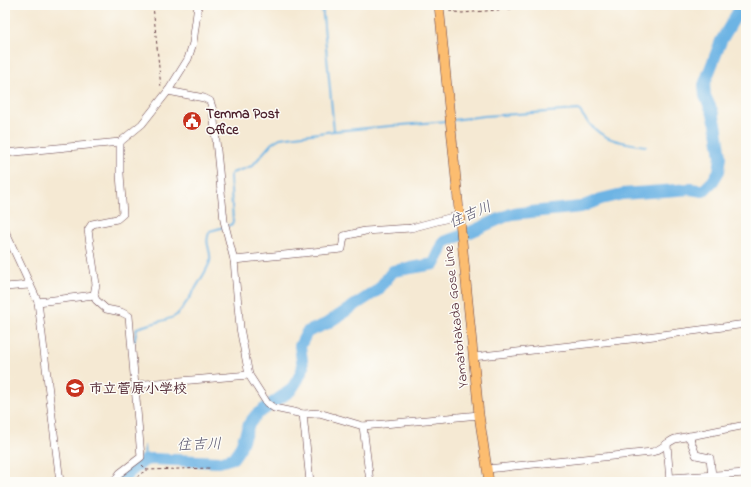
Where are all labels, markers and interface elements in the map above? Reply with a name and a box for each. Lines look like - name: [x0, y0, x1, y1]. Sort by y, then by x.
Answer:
- place label: Temma Post Office: [206, 104, 280, 141]
- public building icon: Temma Post Office: [181, 110, 203, 132]
- water label: 住吉川: [445, 196, 495, 234]
- street label: Yamatotakada Gose Line: [438, 244, 474, 389]
- school or university icon: 市立菅原小学校: [64, 377, 86, 399]
- place label: 市立菅原小学校: [89, 379, 187, 400]
- water label: 住吉川: [176, 433, 222, 457]

